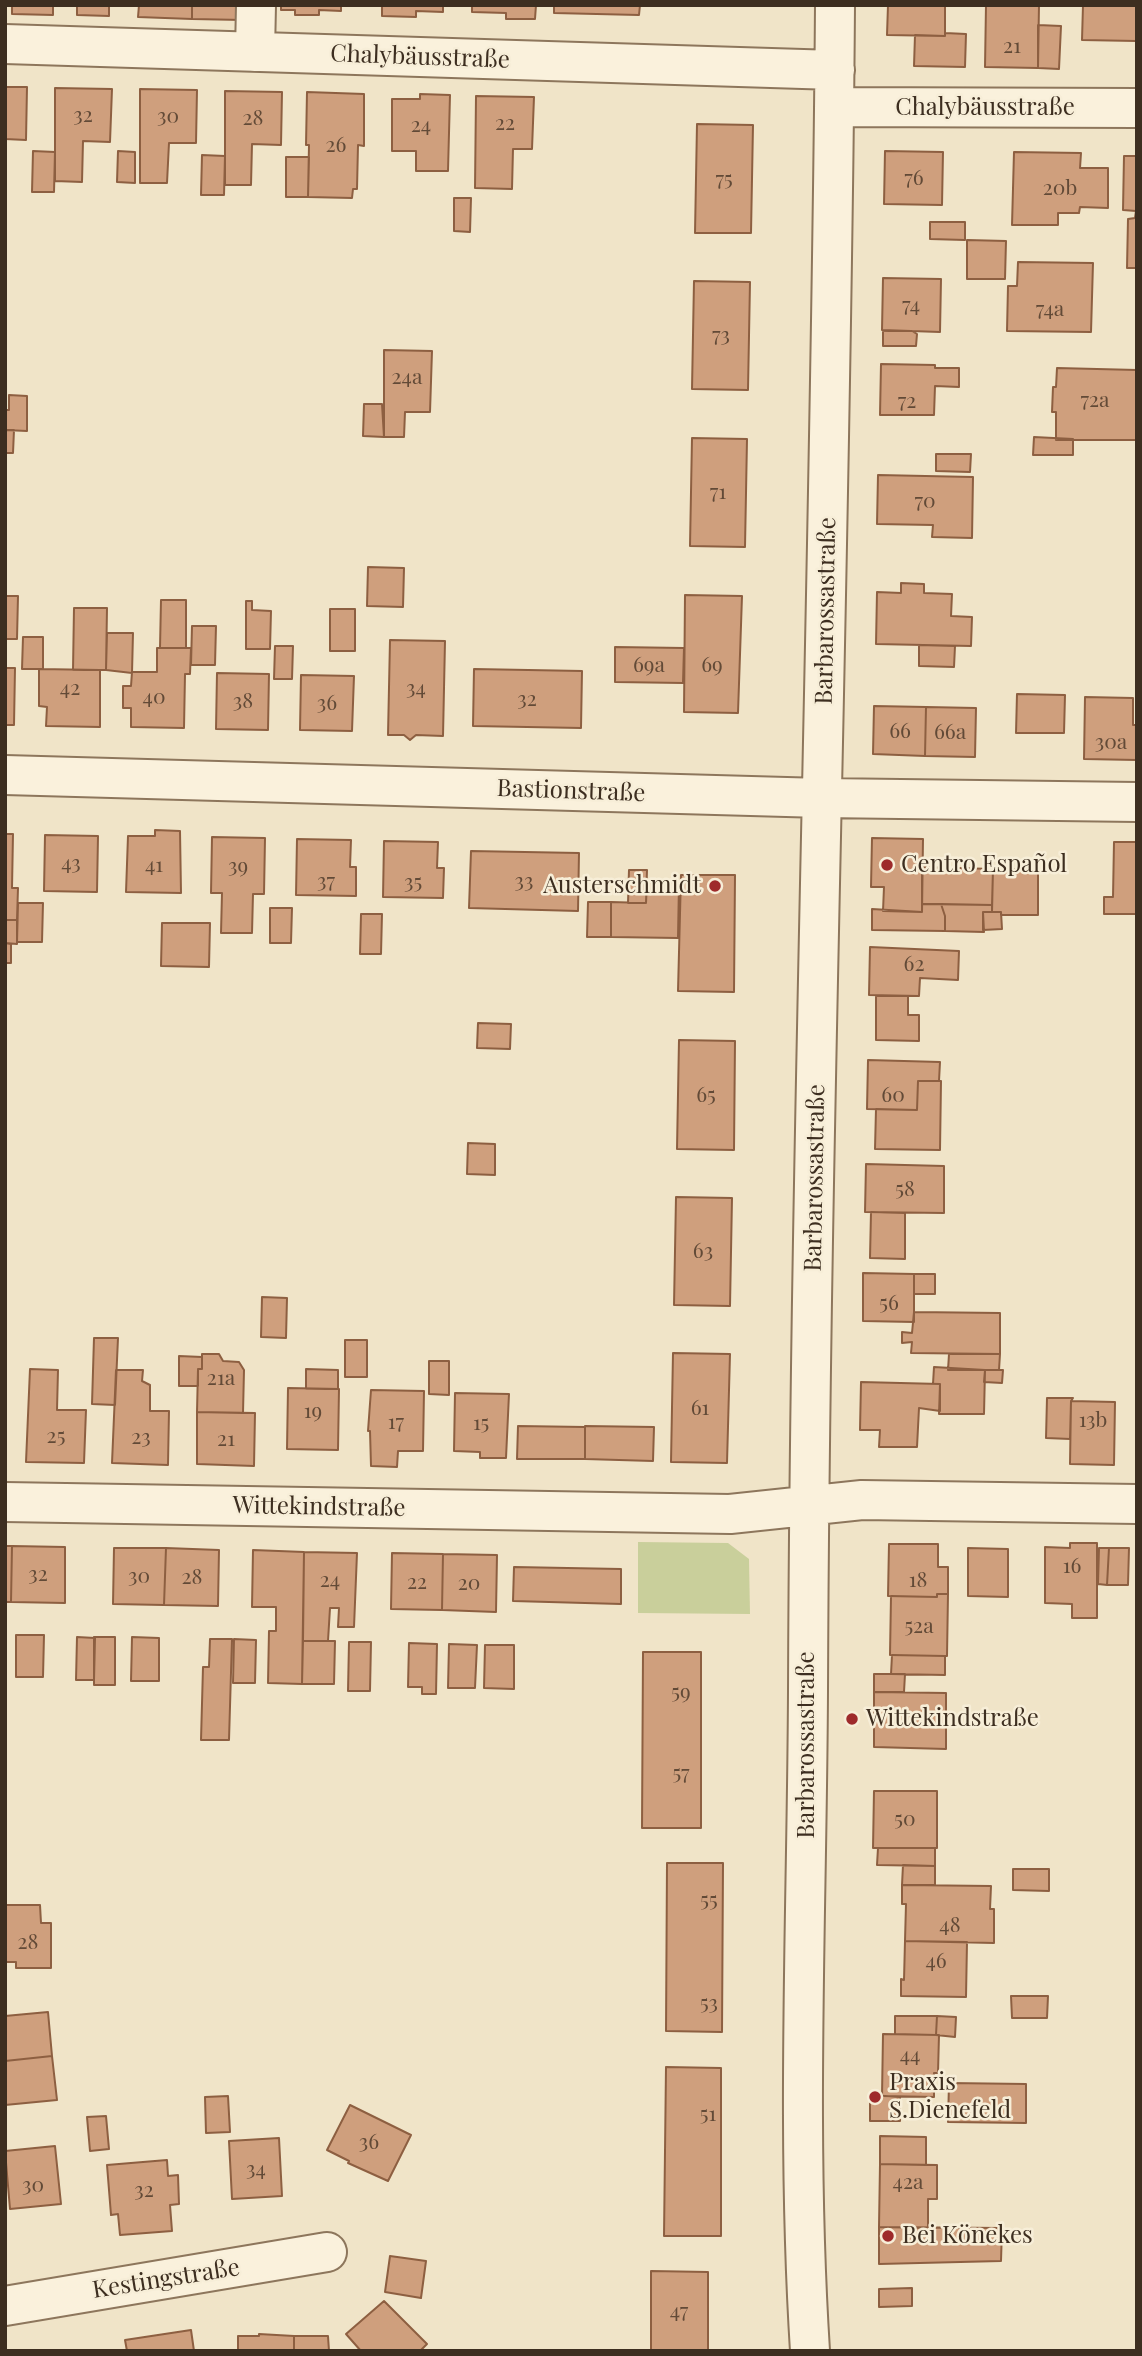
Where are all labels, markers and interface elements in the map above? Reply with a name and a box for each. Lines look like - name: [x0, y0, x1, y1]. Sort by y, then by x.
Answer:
- house number: 21: [1003, 33, 1021, 59]
- street label: Chalybäusstraße: [330, 39, 510, 75]
- street label: Chalybäusstraße: [895, 94, 1075, 122]
- house number: 32: [73, 102, 93, 128]
- house number: 30: [157, 103, 179, 129]
- house number: 28: [243, 105, 263, 131]
- house number: 22: [495, 110, 515, 136]
- house number: 24: [411, 112, 431, 138]
- house number: 26: [326, 132, 346, 158]
- house number: 76: [904, 165, 924, 191]
- house number: 75: [715, 166, 733, 192]
- house number: 20b: [1043, 175, 1077, 201]
- house number: 74: [902, 292, 920, 318]
- house number: 74a: [1036, 296, 1064, 322]
- house number: 73: [712, 322, 730, 348]
- house number: 24a: [392, 364, 422, 390]
- house number: 72a: [1080, 387, 1110, 413]
- house number: 72: [898, 388, 916, 414]
- house number: 71: [710, 479, 726, 505]
- house number: 70: [914, 488, 936, 514]
- street label: Barbarossastraße: [810, 517, 842, 705]
- house number: 69a: [633, 652, 665, 678]
- house number: 69: [701, 652, 723, 678]
- house number: 42: [60, 675, 80, 701]
- house number: 34: [406, 675, 426, 701]
- house number: 40: [143, 684, 165, 710]
- house number: 32: [517, 686, 537, 712]
- house number: 38: [233, 688, 253, 714]
- house number: 36: [317, 690, 337, 716]
- house number: 66: [889, 718, 911, 744]
- house number: 66a: [934, 719, 966, 745]
- house number: 30a: [1095, 729, 1127, 755]
- street label: Bastionstraße: [496, 774, 646, 808]
- house number: 43: [61, 850, 81, 876]
- place label: Centro Español: [901, 851, 1067, 879]
- house number: 41: [145, 852, 163, 878]
- house number: 39: [228, 853, 248, 879]
- marker: Centro Español: [879, 857, 895, 873]
- house number: 37: [317, 868, 335, 894]
- house number: 33: [515, 868, 533, 894]
- house number: 35: [404, 869, 422, 895]
- place label: Austerschmidt: [543, 872, 701, 900]
- marker: Austerschmidt: [707, 878, 723, 894]
- house number: 62: [904, 951, 924, 977]
- house number: 65: [696, 1082, 716, 1108]
- house number: 60: [881, 1082, 905, 1108]
- street label: Barbarossastraße: [799, 1084, 831, 1272]
- house number: 58: [895, 1176, 915, 1202]
- house number: 63: [693, 1238, 713, 1264]
- house number: 56: [879, 1290, 899, 1316]
- house number: 21a: [207, 1365, 235, 1391]
- house number: 61: [691, 1395, 709, 1421]
- house number: 19: [304, 1398, 322, 1424]
- house number: 13b: [1079, 1407, 1107, 1433]
- house number: 17: [388, 1409, 404, 1435]
- house number: 15: [473, 1410, 489, 1436]
- house number: 25: [47, 1423, 65, 1449]
- house number: 23: [131, 1424, 151, 1450]
- house number: 21: [217, 1426, 235, 1452]
- street label: Wittekindstraße: [232, 1491, 406, 1523]
- house number: 16: [1063, 1553, 1081, 1579]
- house number: 32: [28, 1561, 48, 1587]
- house number: 30: [128, 1563, 150, 1589]
- house number: 28: [182, 1564, 202, 1590]
- house number: 24: [320, 1567, 340, 1593]
- house number: 18: [909, 1567, 927, 1593]
- house number: 22: [407, 1569, 427, 1595]
- house number: 20: [458, 1570, 480, 1596]
- house number: 52a: [904, 1613, 934, 1639]
- street label: Barbarossastraße: [793, 1651, 821, 1839]
- house number: 59: [671, 1679, 691, 1705]
- place label: Wittekindstraße: [866, 1705, 1039, 1733]
- marker: Wittekindstraße: [844, 1711, 860, 1727]
- house number: 57: [672, 1760, 690, 1786]
- house number: 50: [894, 1806, 916, 1832]
- house number: 55: [700, 1887, 718, 1913]
- house number: 48: [939, 1912, 961, 1938]
- house number: 28: [18, 1929, 38, 1955]
- house number: 46: [925, 1948, 947, 1974]
- house number: 53: [700, 1990, 718, 2016]
- house number: 44: [900, 2042, 920, 2068]
- place label: Praxis S.Dienefeld: [889, 2069, 1011, 2125]
- marker: Praxis S.Dienefeld: [867, 2089, 883, 2105]
- house number: 51: [700, 2101, 716, 2127]
- house number: 36: [359, 2129, 379, 2155]
- house number: 34: [246, 2156, 266, 2182]
- house number: 42a: [893, 2169, 923, 2195]
- house number: 30: [22, 2172, 44, 2198]
- house number: 32: [134, 2177, 154, 2203]
- place label: Bei Könekes: [902, 2222, 1033, 2250]
- marker: Bei Könekes: [880, 2228, 896, 2244]
- street label: Kestingstraße: [90, 2253, 242, 2305]
- house number: 47: [670, 2298, 688, 2324]

